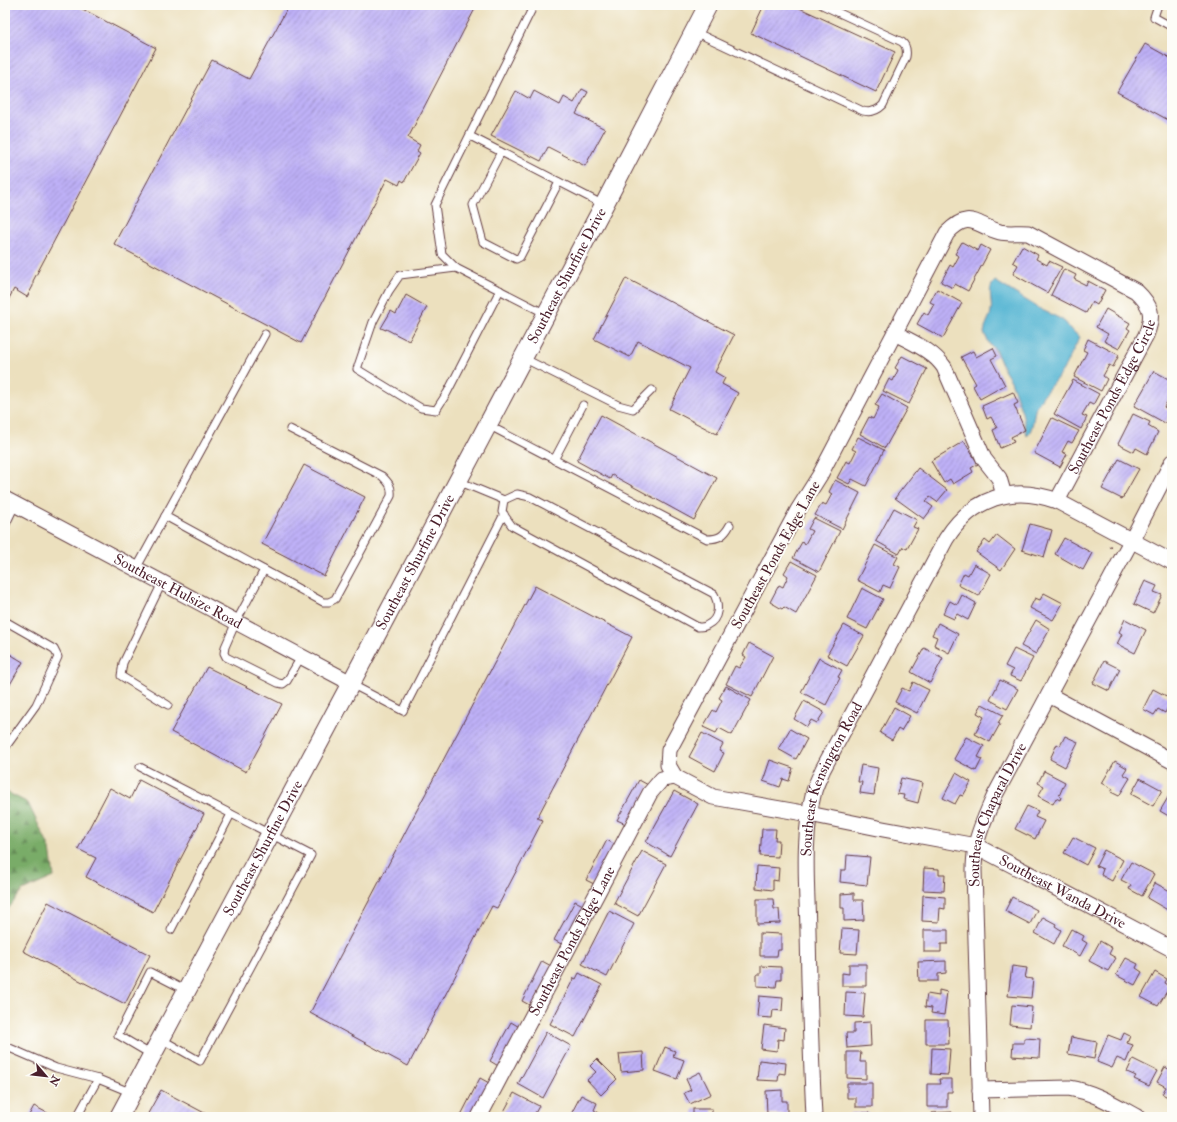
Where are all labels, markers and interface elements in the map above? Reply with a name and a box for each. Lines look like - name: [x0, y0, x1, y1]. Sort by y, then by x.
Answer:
- street label: Southeast Shurfine Drive: [523, 204, 610, 347]
- street label: Southeast Ponds Edge Circle: [1064, 318, 1160, 477]
- street label: Southeast Ponds Edge Lane: [727, 478, 825, 632]
- street label: Southeast Shurfine Drive: [371, 491, 459, 633]
- street label: Southeast Hulsize Road: [111, 549, 246, 633]
- street label: Southeast Kensington Road: [797, 698, 867, 857]
- street label: Southeast Chaparal Drive: [964, 739, 1031, 887]
- street label: Southeast Shurfine Drive: [219, 777, 307, 919]
- street label: Southeast Wanda Drive: [996, 850, 1129, 933]
- street label: Southeast Ponds Edge Lane: [525, 863, 619, 1019]
- north arrow: [26, 1056, 66, 1096]
- text: N: [46, 1072, 63, 1089]

